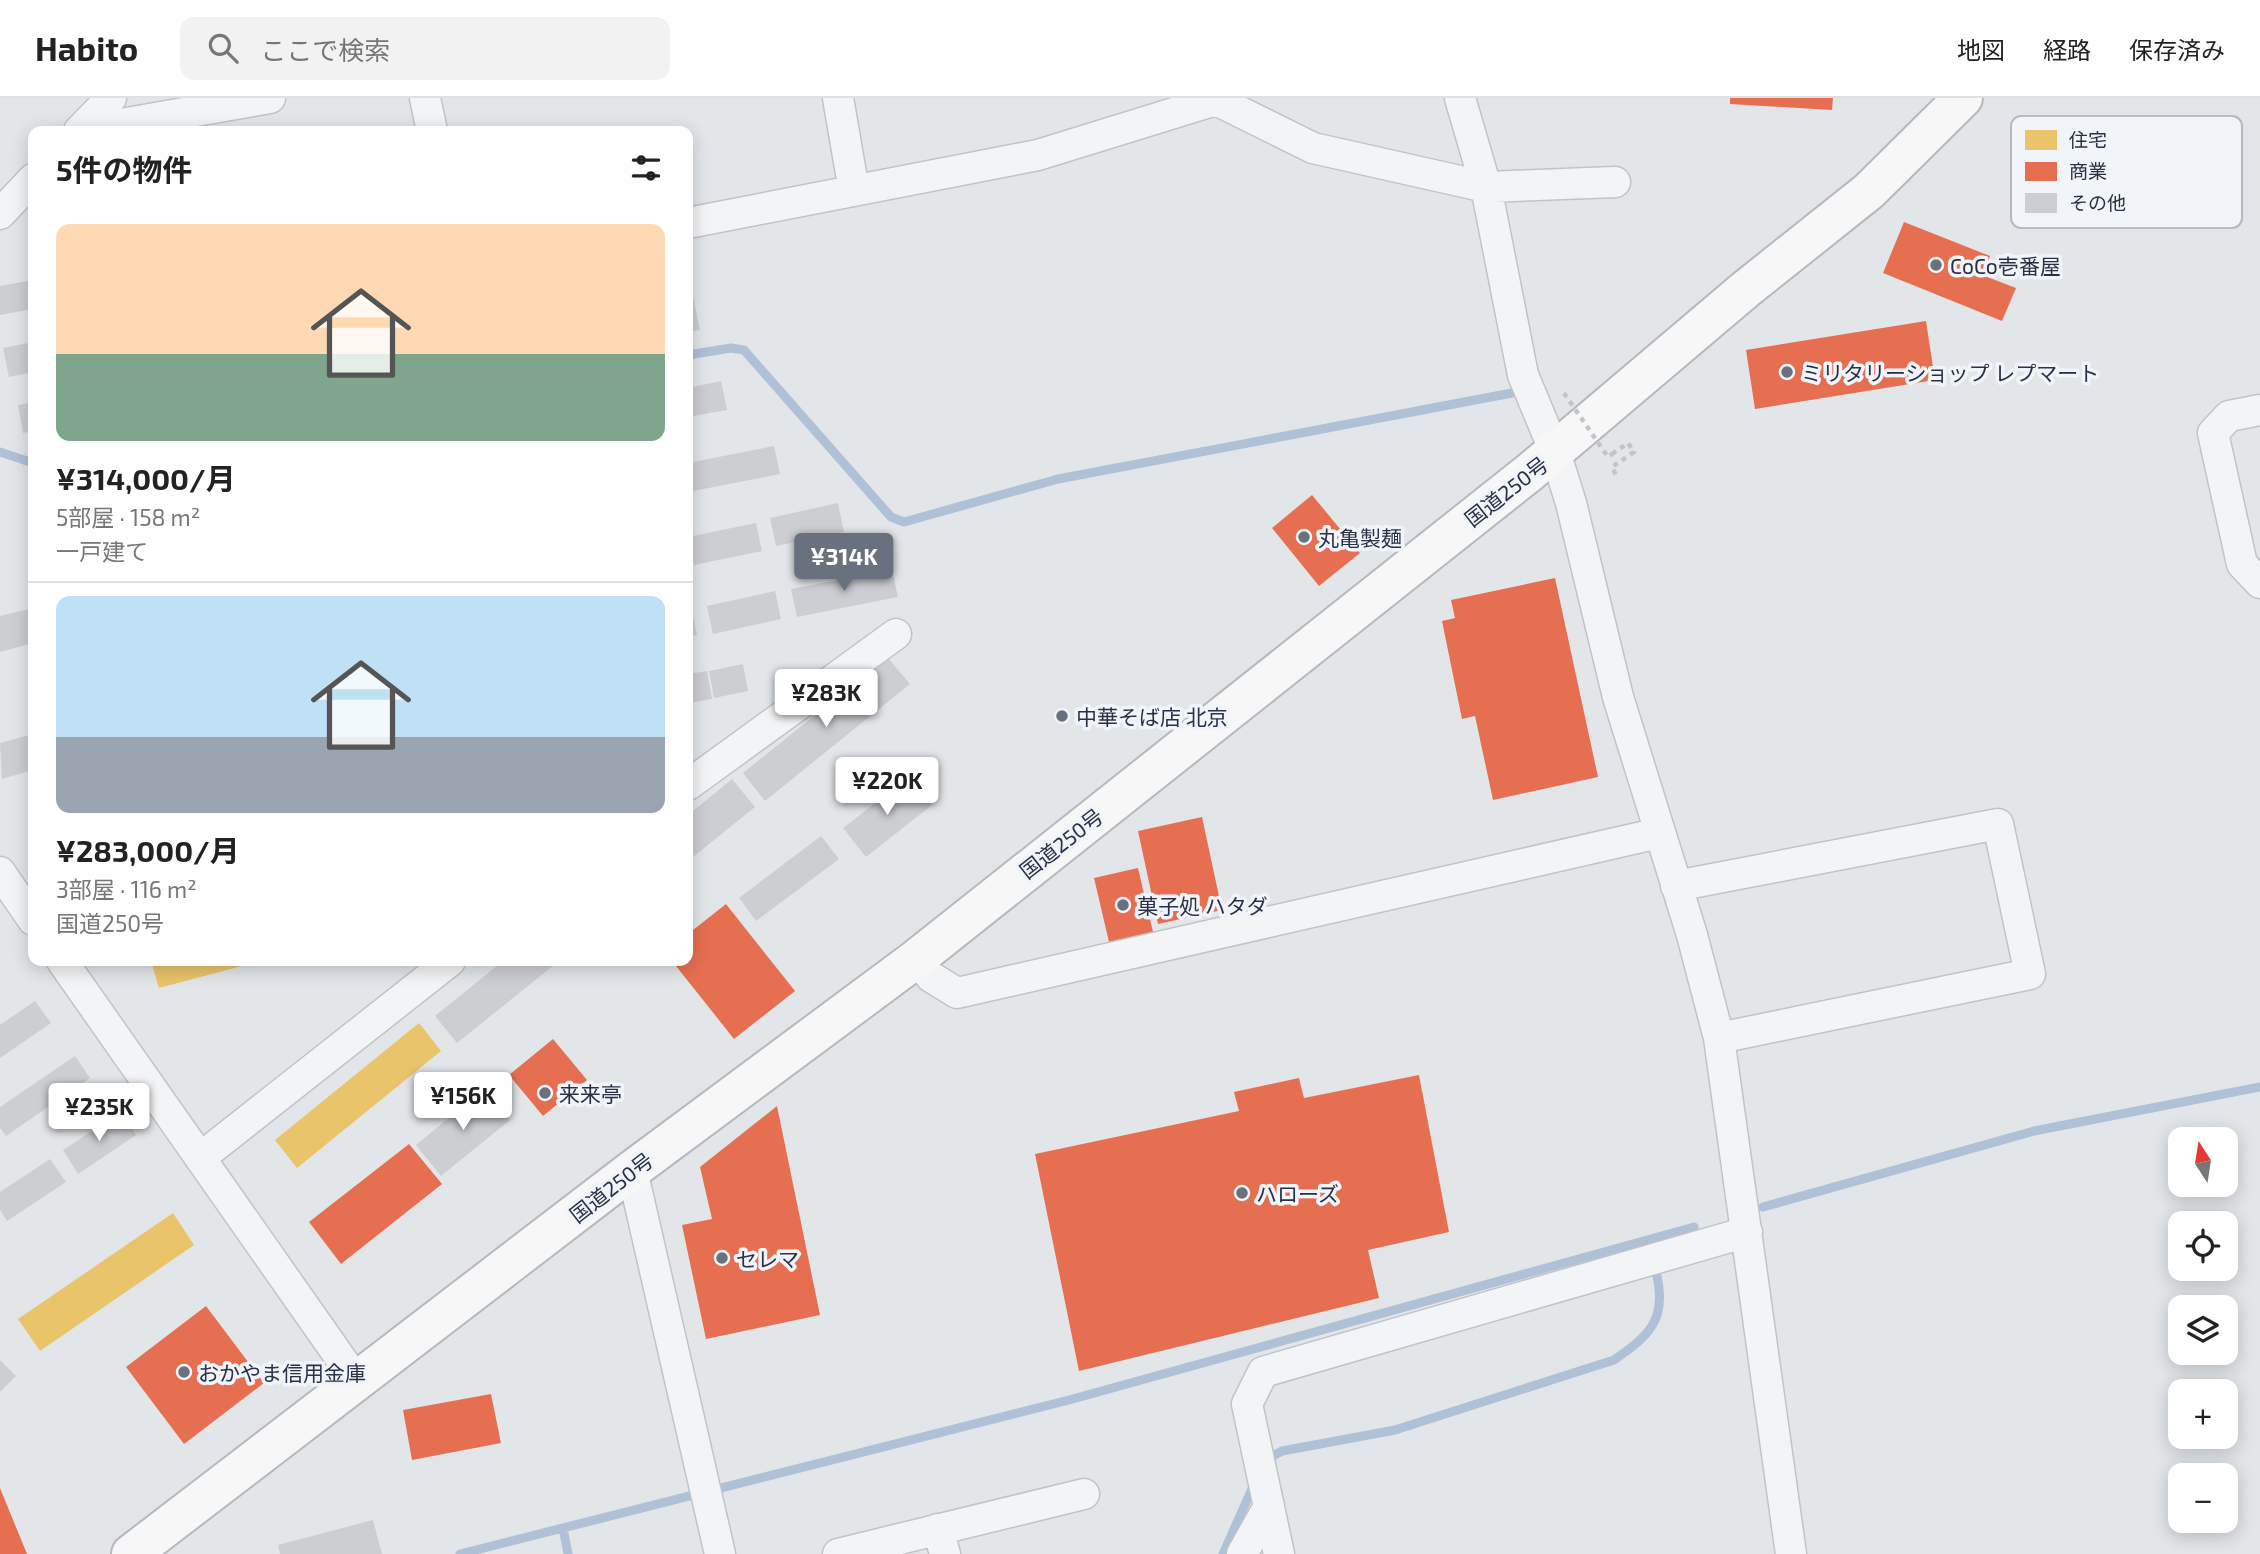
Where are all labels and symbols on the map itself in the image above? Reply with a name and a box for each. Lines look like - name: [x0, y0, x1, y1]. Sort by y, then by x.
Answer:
- legend: [2011, 116, 2242, 228]
- text: 住宅: [2069, 128, 2107, 151]
- text: 商業: [2069, 159, 2107, 182]
- text: その他: [2069, 191, 2126, 214]
- place label: CoCo壱番屋: [1950, 253, 2061, 278]
- marker: CoCo壱番屋: [1928, 257, 1944, 273]
- place label: ミリタリーショップ レプマート: [1801, 360, 2099, 385]
- marker: ミリタリーショップ レプマート: [1779, 364, 1795, 380]
- street label: 国道250号: [1459, 451, 1553, 531]
- place label: 丸亀製麺: [1318, 525, 1402, 550]
- marker: 丸亀製麺: [1296, 529, 1312, 545]
- pin: ¥314K: [795, 533, 893, 593]
- pin: ¥283K: [777, 670, 875, 729]
- place label: 中華そば店 北京: [1076, 704, 1228, 729]
- marker: 中華そば店 北京: [1054, 708, 1070, 724]
- pin: ¥220K: [838, 758, 936, 817]
- street label: 国道250号: [1014, 803, 1108, 883]
- place label: 菓子処 ハタダ: [1137, 893, 1268, 918]
- marker: 菓子処 ハタダ: [1115, 897, 1131, 913]
- pin: ¥156K: [414, 1072, 512, 1132]
- place label: 来来亭: [559, 1081, 622, 1106]
- pin: ¥235K: [50, 1084, 148, 1143]
- marker: 来来亭: [537, 1085, 553, 1101]
- north arrow: [2168, 1127, 2238, 1197]
- street label: 国道250号: [564, 1147, 658, 1227]
- place label: ハローズ: [1256, 1181, 1339, 1206]
- marker: ハローズ: [1234, 1185, 1250, 1201]
- place label: セレマ: [736, 1246, 799, 1271]
- marker: セレマ: [714, 1250, 730, 1266]
- place label: おかやま信用金庫: [198, 1360, 366, 1385]
- marker: おかやま信用金庫: [176, 1364, 192, 1380]

